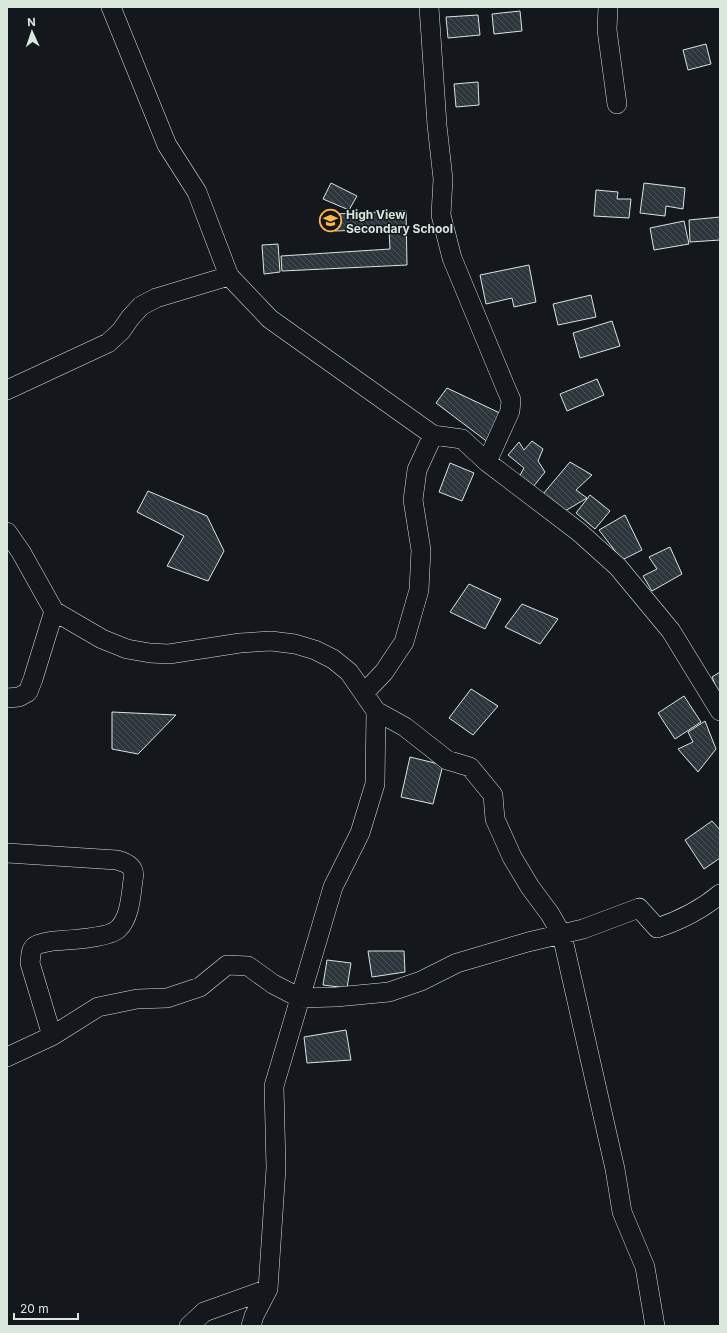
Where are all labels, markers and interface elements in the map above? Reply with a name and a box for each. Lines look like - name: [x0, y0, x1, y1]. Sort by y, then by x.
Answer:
- north arrow: [12, 12, 52, 52]
- text: N: [27, 15, 36, 29]
- place label: High View Secondary School: [346, 207, 453, 236]
- school or university icon: High View Secondary School: [318, 208, 344, 234]
- scale bar: [14, 1295, 78, 1321]
- text: 20 m: [20, 1301, 49, 1316]

